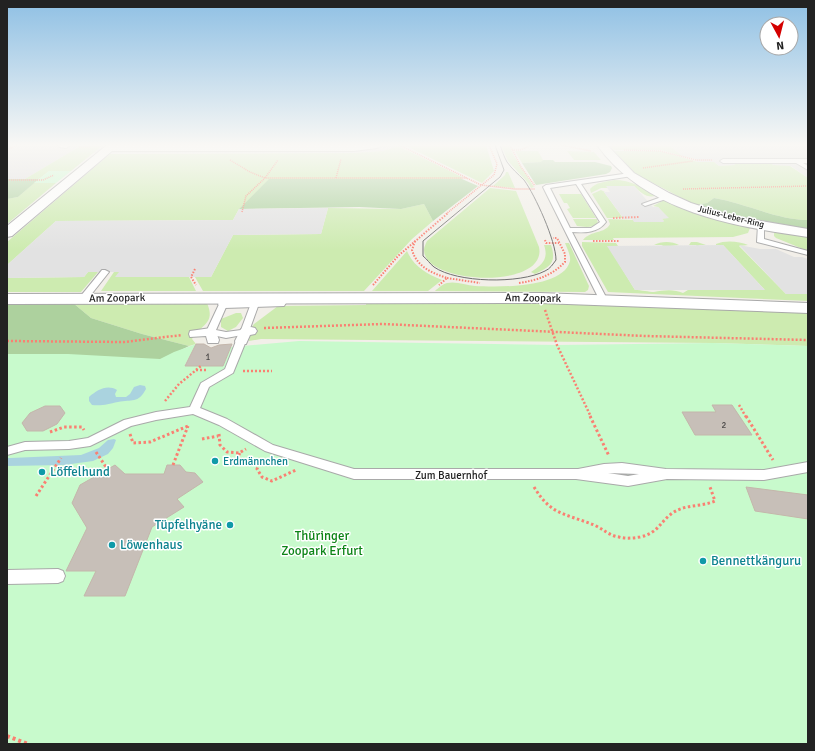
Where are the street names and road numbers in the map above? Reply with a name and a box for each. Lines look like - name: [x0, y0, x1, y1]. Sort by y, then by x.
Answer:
- street label: Julius-Leber-Ring: [697, 203, 766, 231]
- street label: Am Zoopark: [89, 291, 146, 305]
- street label: Am Zoopark: [505, 291, 562, 305]
- street label: Zum Bauernhof: [415, 469, 488, 482]

